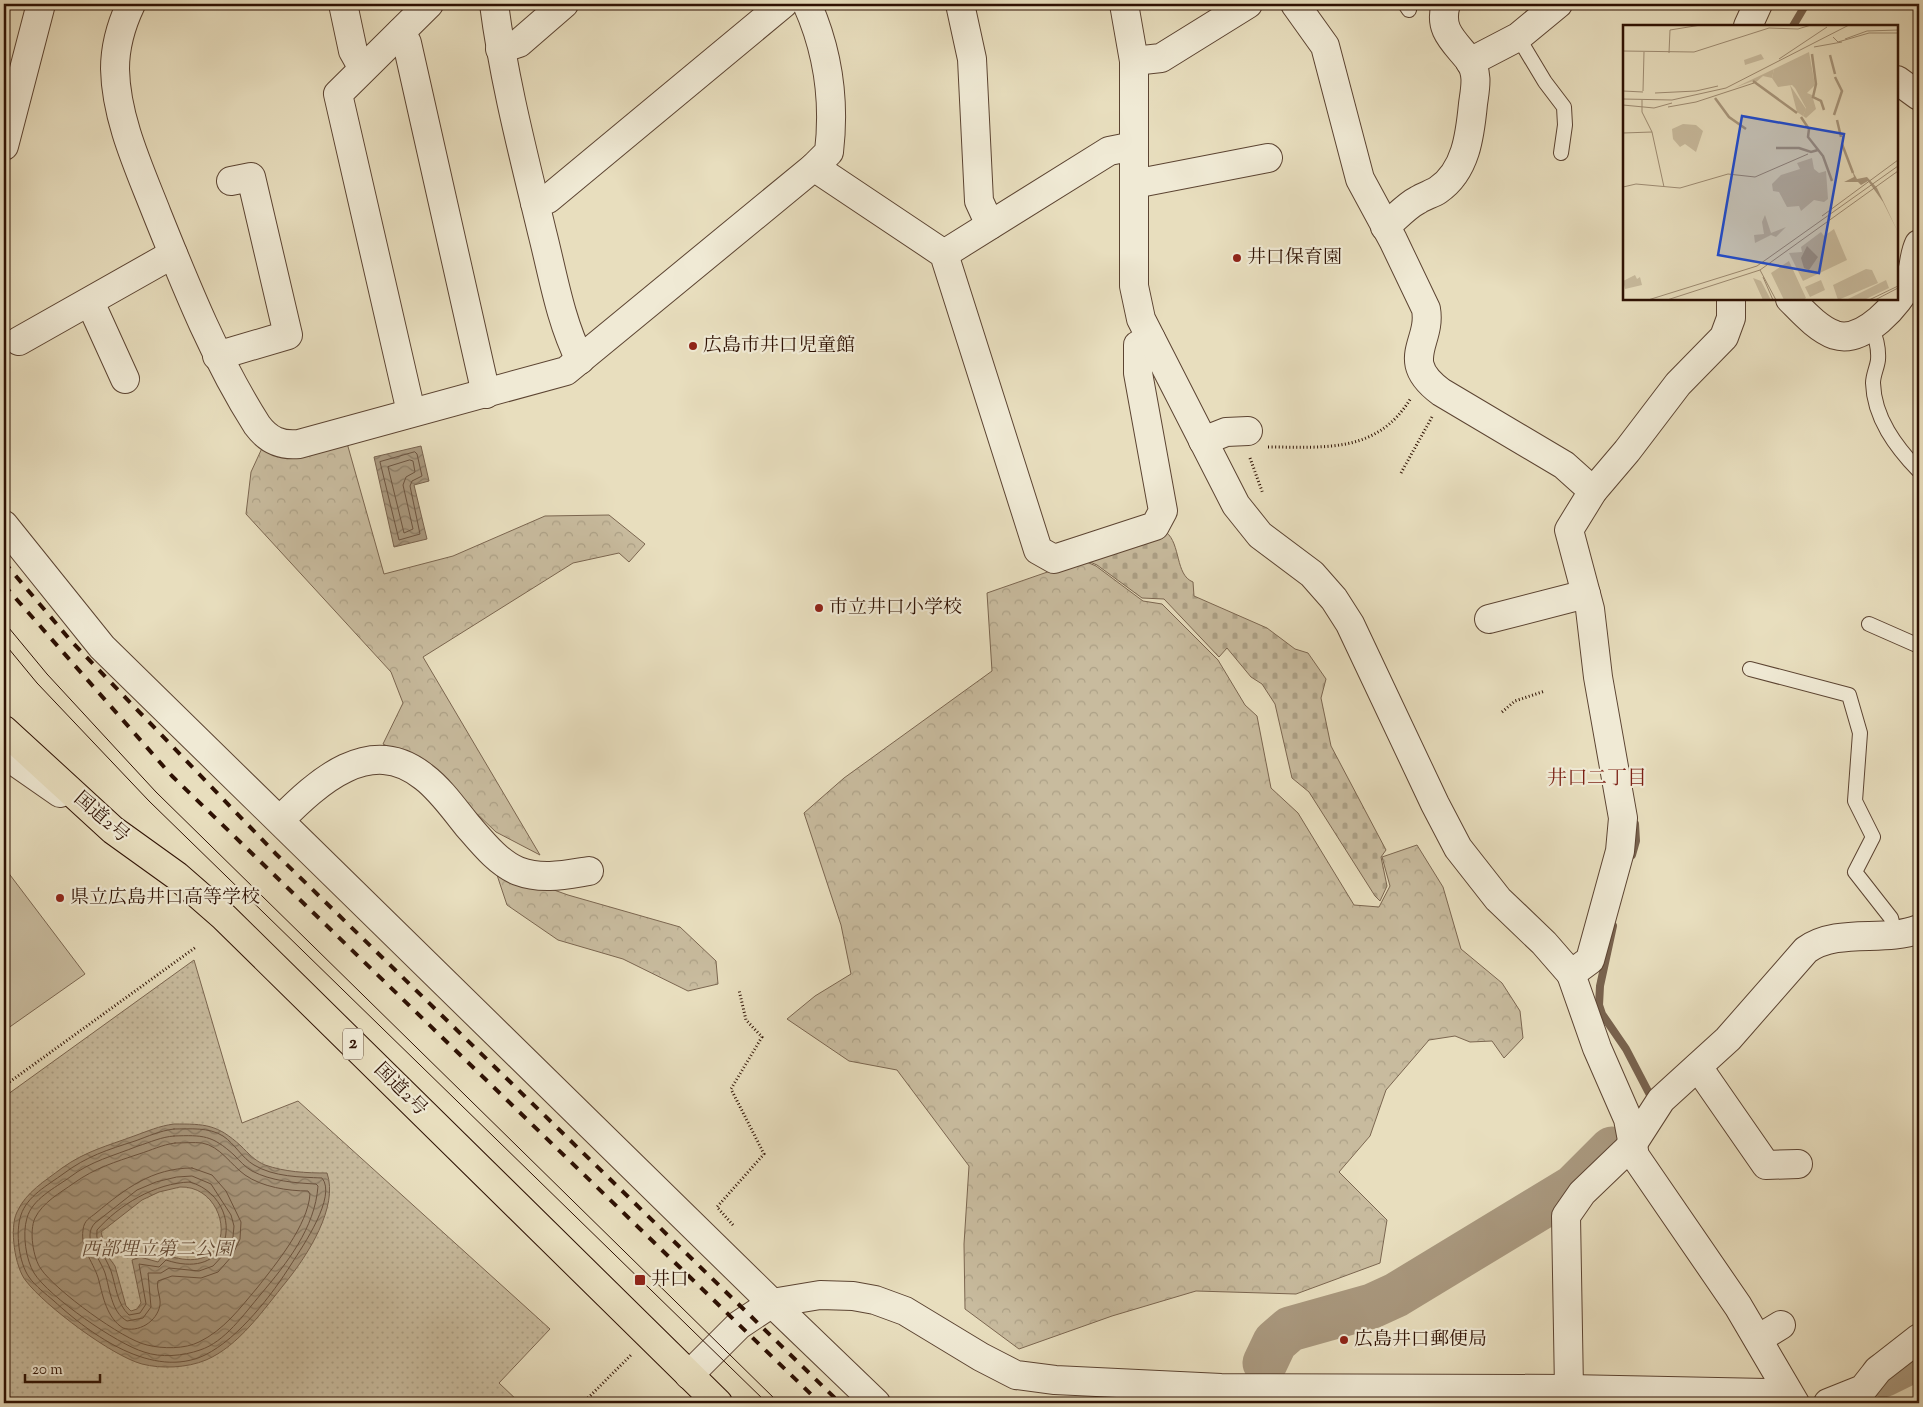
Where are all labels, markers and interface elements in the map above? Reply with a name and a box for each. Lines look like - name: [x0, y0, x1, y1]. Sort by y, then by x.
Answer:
- inset map: [1623, 25, 1898, 300]
- place label: 井口保育園: [1247, 245, 1342, 272]
- marker: 井口保育園: [1231, 252, 1243, 264]
- place label: 広島市井口児童館: [703, 333, 855, 360]
- marker: 広島市井口児童館: [687, 340, 699, 352]
- place label: 市立井口小学校: [829, 595, 962, 622]
- marker: 市立井口小学校: [813, 602, 825, 614]
- district label: 井口二丁目: [1547, 765, 1647, 794]
- street label: 国道2号: [67, 786, 135, 850]
- place label: 県立広島井口高等学校: [70, 885, 260, 912]
- marker: 県立広島井口高等学校: [54, 892, 66, 904]
- road number: 2: [343, 1028, 363, 1060]
- street label: 国道2号: [367, 1057, 433, 1123]
- park label: 西部埋立第二公園: [81, 1237, 236, 1264]
- place label: 井口: [651, 1267, 689, 1294]
- marker: 井口: [633, 1273, 647, 1287]
- place label: 広島井口郵便局: [1354, 1327, 1487, 1354]
- marker: 広島井口郵便局: [1338, 1334, 1350, 1346]
- scale bar: [25, 1352, 100, 1384]
- text: 20 m: [32, 1360, 63, 1381]

